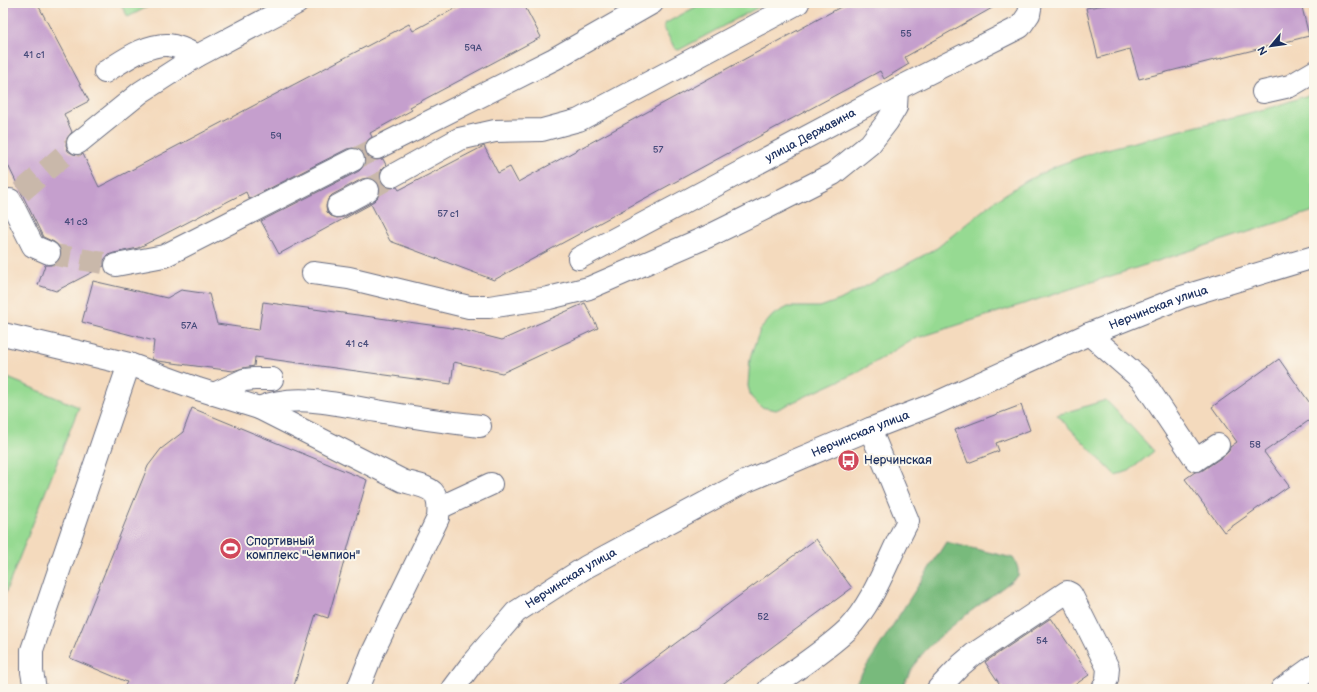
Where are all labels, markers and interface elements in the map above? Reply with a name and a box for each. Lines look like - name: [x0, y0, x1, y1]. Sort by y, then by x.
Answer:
- north arrow: [1251, 26, 1291, 66]
- house number: 55: [900, 28, 912, 40]
- house number: 59А: [464, 42, 483, 54]
- text: N: [1255, 44, 1270, 57]
- house number: 41 с1: [23, 49, 45, 61]
- street label: улица Державина: [763, 105, 858, 166]
- house number: 59: [270, 130, 282, 142]
- house number: 57: [653, 144, 663, 156]
- house number: 57 с1: [437, 208, 459, 220]
- house number: 41 с3: [64, 216, 88, 228]
- street label: Нерчинская улица: [1107, 283, 1210, 333]
- house number: 57А: [181, 320, 198, 332]
- house number: 41 с4: [345, 338, 369, 350]
- street label: Нерчинская улица: [809, 408, 911, 460]
- house number: 58: [1249, 439, 1261, 451]
- bus stop icon: Нерчинская: [835, 447, 861, 473]
- place label: Нерчинская: [864, 453, 932, 467]
- place label: Спортивный комплекс "Чемпион": [246, 534, 360, 563]
- sports icon: Спортивный комплекс "Чемпион": [218, 535, 244, 561]
- street label: Нерчинская улица: [522, 545, 619, 612]
- house number: 52: [757, 611, 769, 623]
- house number: 54: [1036, 635, 1048, 647]

